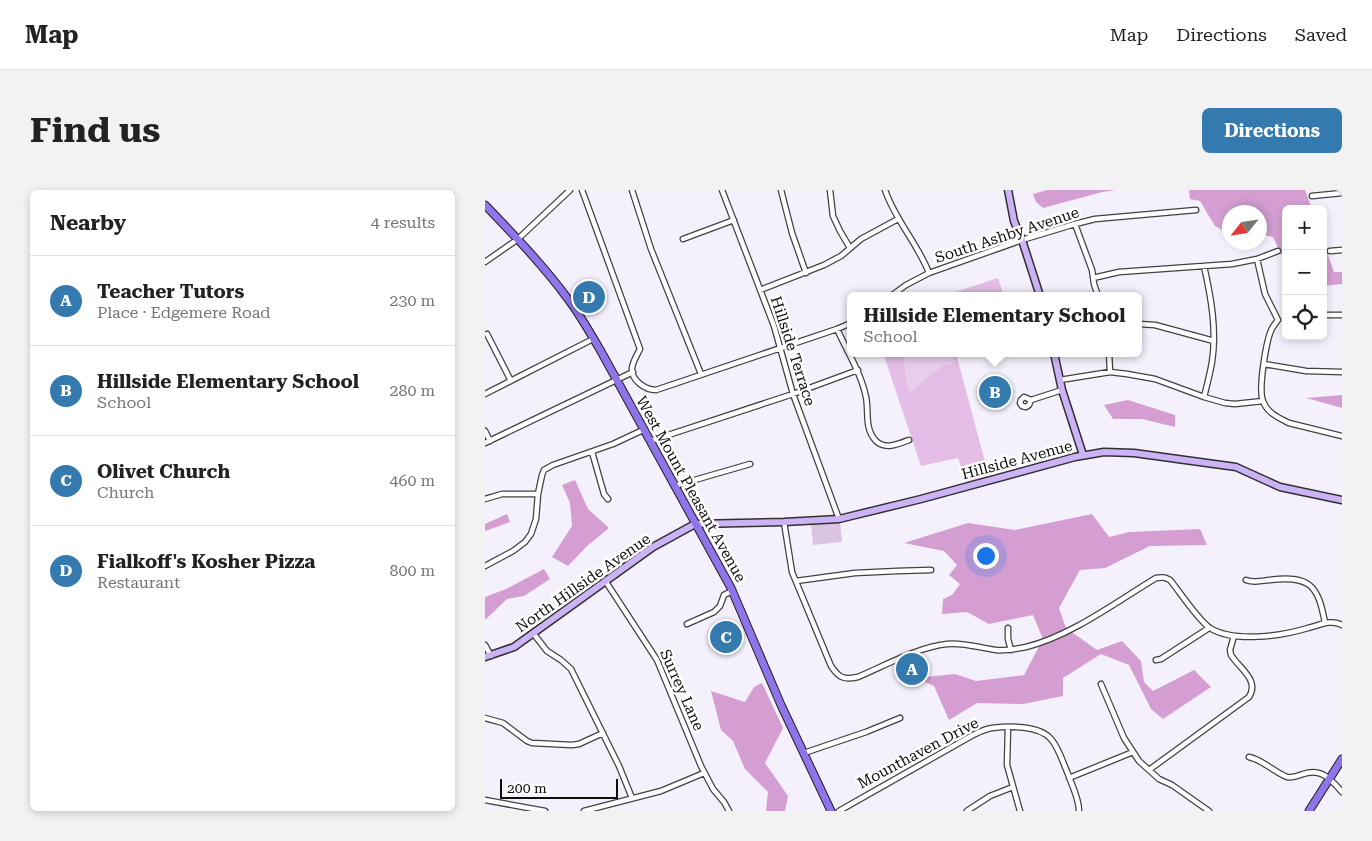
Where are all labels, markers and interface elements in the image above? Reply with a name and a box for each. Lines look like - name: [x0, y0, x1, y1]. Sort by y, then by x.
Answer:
- text: Map: [25, 21, 79, 49]
- text: Map: [1110, 24, 1148, 45]
- text: Directions: [1176, 24, 1267, 45]
- text: Saved: [1295, 24, 1347, 45]
- button: Directions: [1202, 108, 1342, 153]
- text: Find us: [30, 110, 160, 151]
- street label: South Ashby Avenue: [933, 203, 1081, 267]
- north arrow: [1222, 205, 1267, 250]
- map controls: [1282, 205, 1327, 340]
- button: +: [1282, 205, 1327, 250]
- text: Nearby: [50, 211, 126, 235]
- text: 4 results: [371, 213, 435, 232]
- button: −: [1282, 250, 1327, 295]
- pin: D: [573, 278, 605, 316]
- text: Teacher Tutors: [97, 280, 244, 303]
- text: A: [60, 291, 72, 310]
- text: 230 m: [389, 291, 435, 310]
- popup: [847, 292, 1142, 357]
- street label: Hillside Terrace: [767, 294, 819, 408]
- button: locate: [1282, 295, 1327, 340]
- text: Place · Edgemere Road: [97, 303, 271, 322]
- text: Hillside Elementary School: [863, 304, 1126, 327]
- text: School: [863, 327, 918, 346]
- text: Hillside Elementary School: [97, 370, 359, 393]
- pin: B: [979, 373, 1011, 411]
- text: B: [60, 381, 72, 400]
- text: 280 m: [389, 381, 435, 400]
- text: School: [97, 393, 151, 412]
- street label: West Mount Pleasant Avenue: [632, 393, 750, 585]
- street label: Hillside Avenue: [960, 437, 1074, 483]
- text: Olivet Church: [97, 460, 230, 483]
- text: C: [60, 471, 72, 490]
- text: 460 m: [389, 471, 435, 490]
- text: Church: [97, 483, 154, 502]
- street label: North Hillside Avenue: [512, 530, 654, 636]
- your location: [973, 543, 999, 569]
- text: Fialkoff's Kosher Pizza: [97, 550, 315, 573]
- text: D: [60, 561, 72, 580]
- text: 800 m: [389, 561, 435, 580]
- text: Restaurant: [97, 573, 180, 592]
- pin: C: [710, 618, 742, 656]
- street label: Surrey Lane: [656, 647, 708, 733]
- pin: A: [896, 650, 928, 688]
- street label: Mounthaven Drive: [854, 713, 982, 793]
- scale bar: [500, 776, 617, 799]
- text: 200 m: [507, 780, 547, 796]

